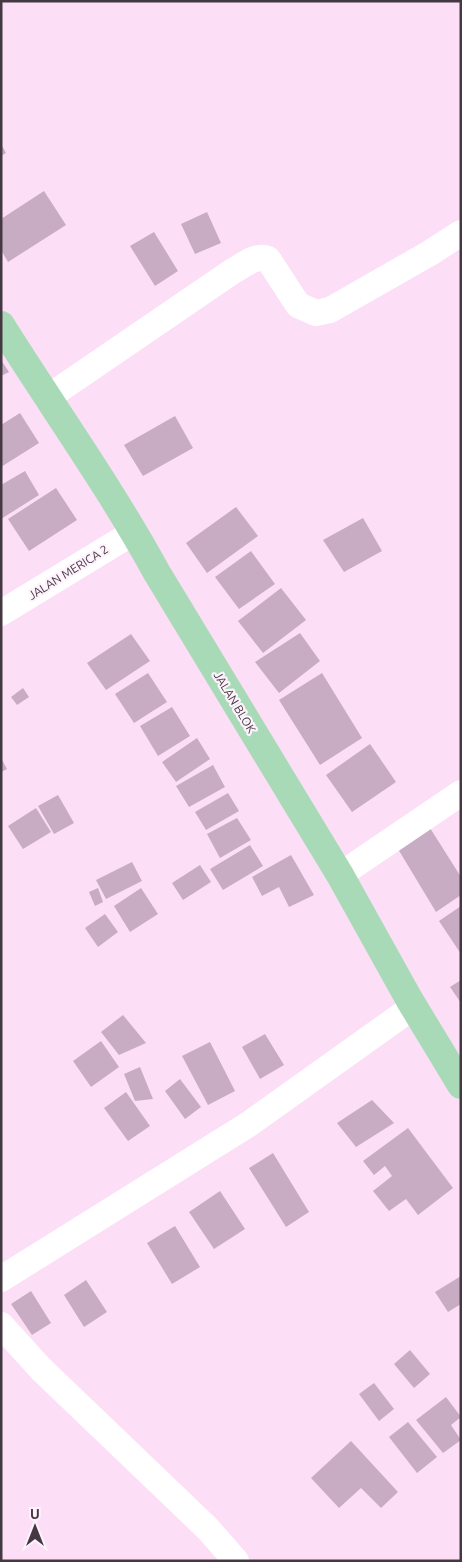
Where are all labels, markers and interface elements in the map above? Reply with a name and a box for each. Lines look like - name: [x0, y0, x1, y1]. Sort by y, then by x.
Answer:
- street label: JALAN MERICA 2: [26, 542, 110, 602]
- street label: JALAN BLOK: [212, 669, 259, 736]
- north arrow: [10, 1502, 60, 1552]
- text: U: [30, 1506, 40, 1522]

